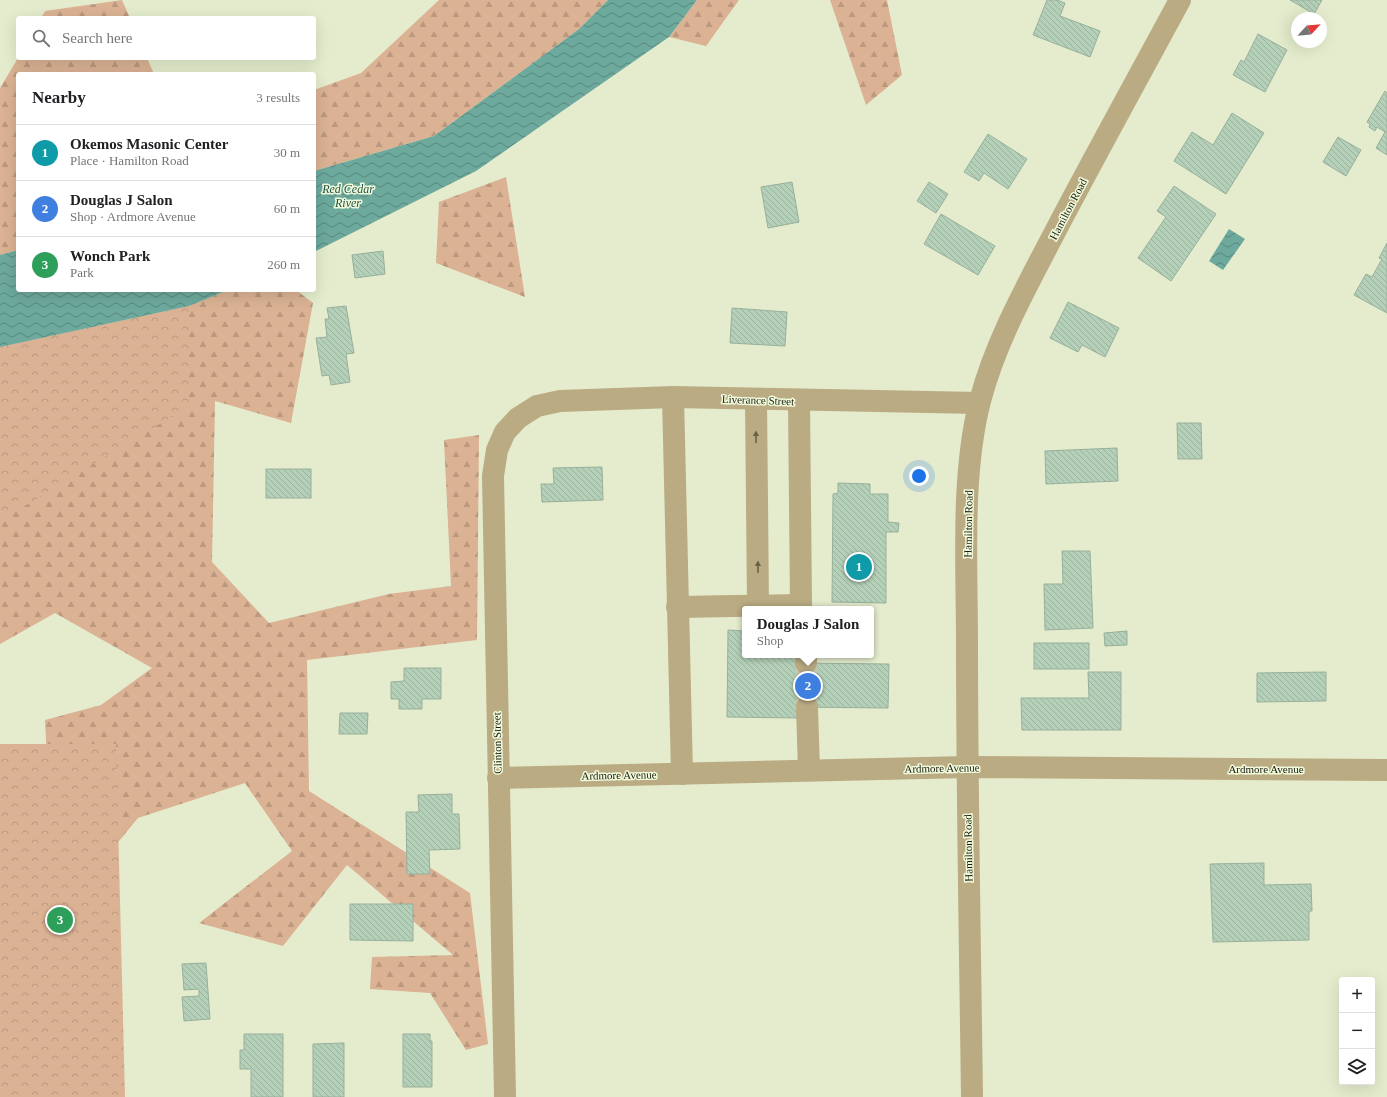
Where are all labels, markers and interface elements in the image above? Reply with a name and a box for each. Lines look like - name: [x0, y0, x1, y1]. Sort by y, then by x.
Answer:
- north arrow: [1291, 12, 1327, 48]
- search box: [16, 16, 316, 60]
- icon: search: [30, 27, 52, 49]
- text: Search here: [62, 30, 132, 46]
- text: Nearby: [32, 88, 86, 107]
- text: 3 results: [256, 90, 300, 105]
- text: Okemos Masonic Center: [70, 136, 228, 152]
- text: 1: [42, 145, 48, 160]
- text: 30 m: [274, 145, 300, 160]
- text: Place · Hamilton Road: [70, 153, 189, 168]
- street label: Hamilton Road: [1047, 176, 1089, 242]
- water label: Red Cedar River: [321, 182, 374, 210]
- text: Douglas J Salon: [70, 192, 173, 208]
- text: 2: [42, 201, 48, 216]
- text: 60 m: [274, 201, 300, 216]
- text: Shop · Ardmore Avenue: [70, 209, 196, 224]
- text: Wonch Park: [70, 248, 150, 264]
- text: 3: [42, 257, 48, 272]
- text: 260 m: [267, 257, 300, 272]
- text: Park: [70, 265, 94, 280]
- street label: Liverance Street: [722, 393, 794, 407]
- one-way arrow: [753, 430, 759, 443]
- your location: [909, 466, 929, 486]
- street label: Hamilton Road: [961, 490, 975, 558]
- pin: 1: [846, 552, 872, 582]
- one-way arrow: [755, 560, 761, 573]
- popup: [742, 606, 874, 658]
- text: Douglas J Salon: [757, 616, 859, 632]
- text: Shop: [757, 633, 783, 648]
- pin: 2: [795, 671, 821, 701]
- street label: Clinton Street: [490, 712, 504, 774]
- street label: Ardmore Avenue: [904, 761, 980, 775]
- street label: Ardmore Avenue: [1228, 763, 1304, 775]
- street label: Ardmore Avenue: [581, 768, 657, 782]
- street label: Hamilton Road: [961, 814, 975, 882]
- pin: 3: [47, 905, 73, 935]
- map controls: [1339, 977, 1375, 1085]
- button: +: [1339, 977, 1375, 1013]
- button: −: [1339, 1013, 1375, 1049]
- button: layers: [1339, 1049, 1375, 1085]

